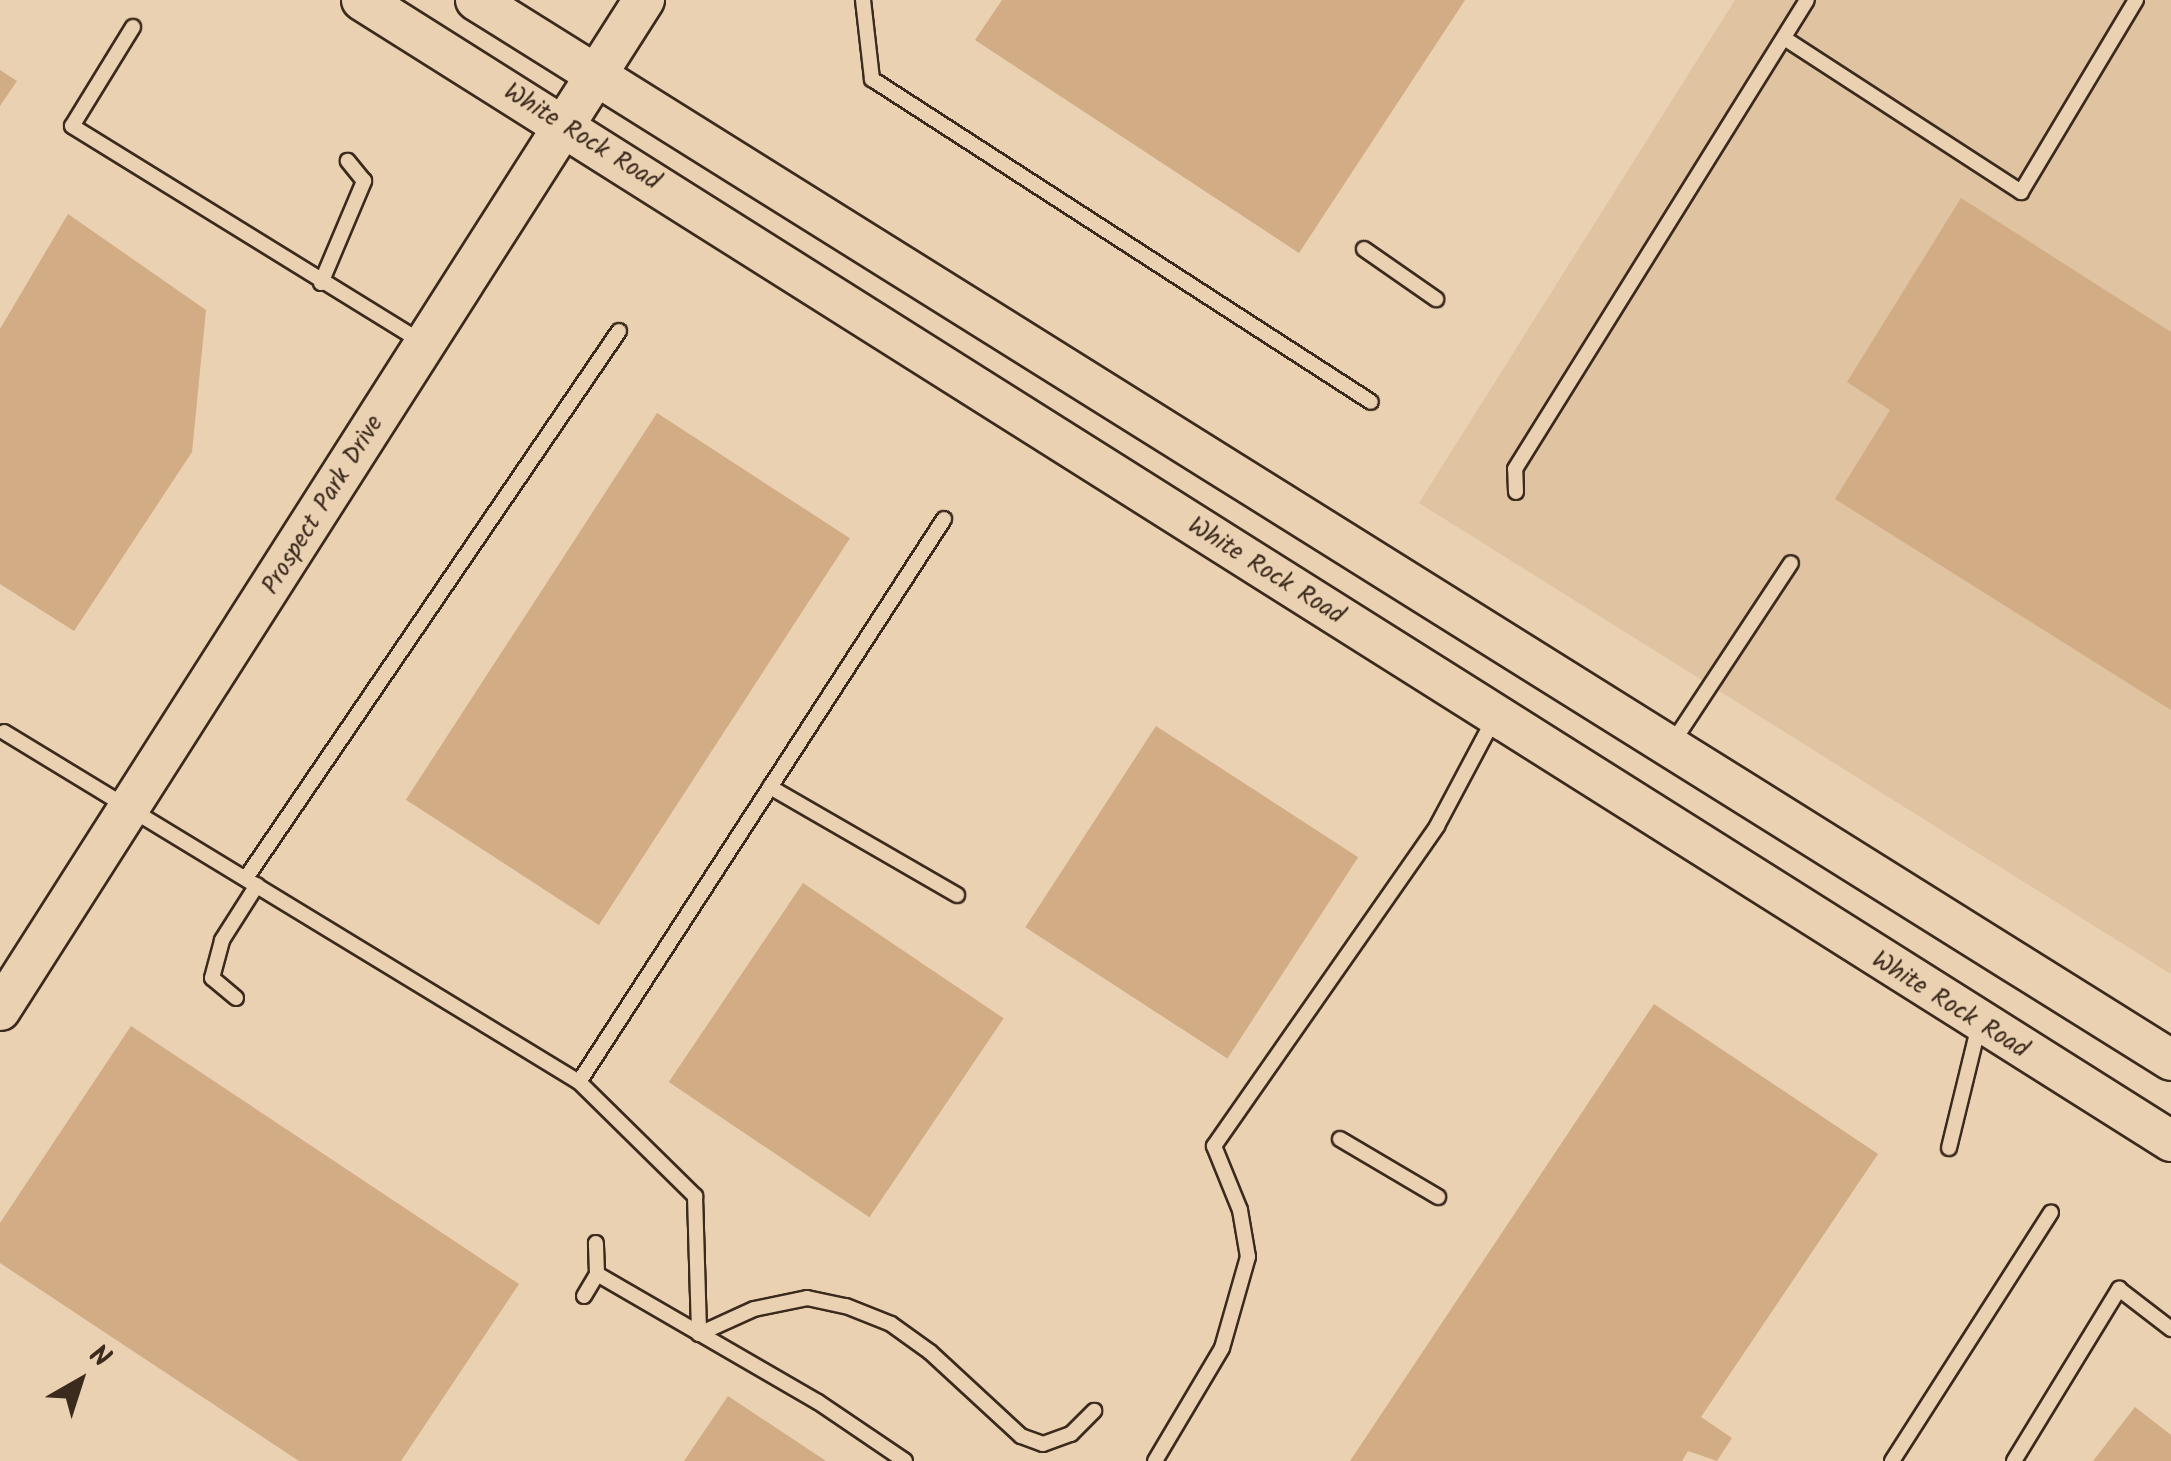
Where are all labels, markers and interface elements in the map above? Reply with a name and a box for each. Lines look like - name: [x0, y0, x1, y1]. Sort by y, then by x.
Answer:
- street label: White Rock Road: [498, 77, 666, 197]
- street label: Prospect Park Drive: [256, 410, 390, 600]
- street label: White Rock Road: [1182, 511, 1350, 631]
- street label: White Rock Road: [1866, 945, 2034, 1065]
- north arrow: [30, 1331, 130, 1431]
- text: N: [78, 1334, 120, 1380]

